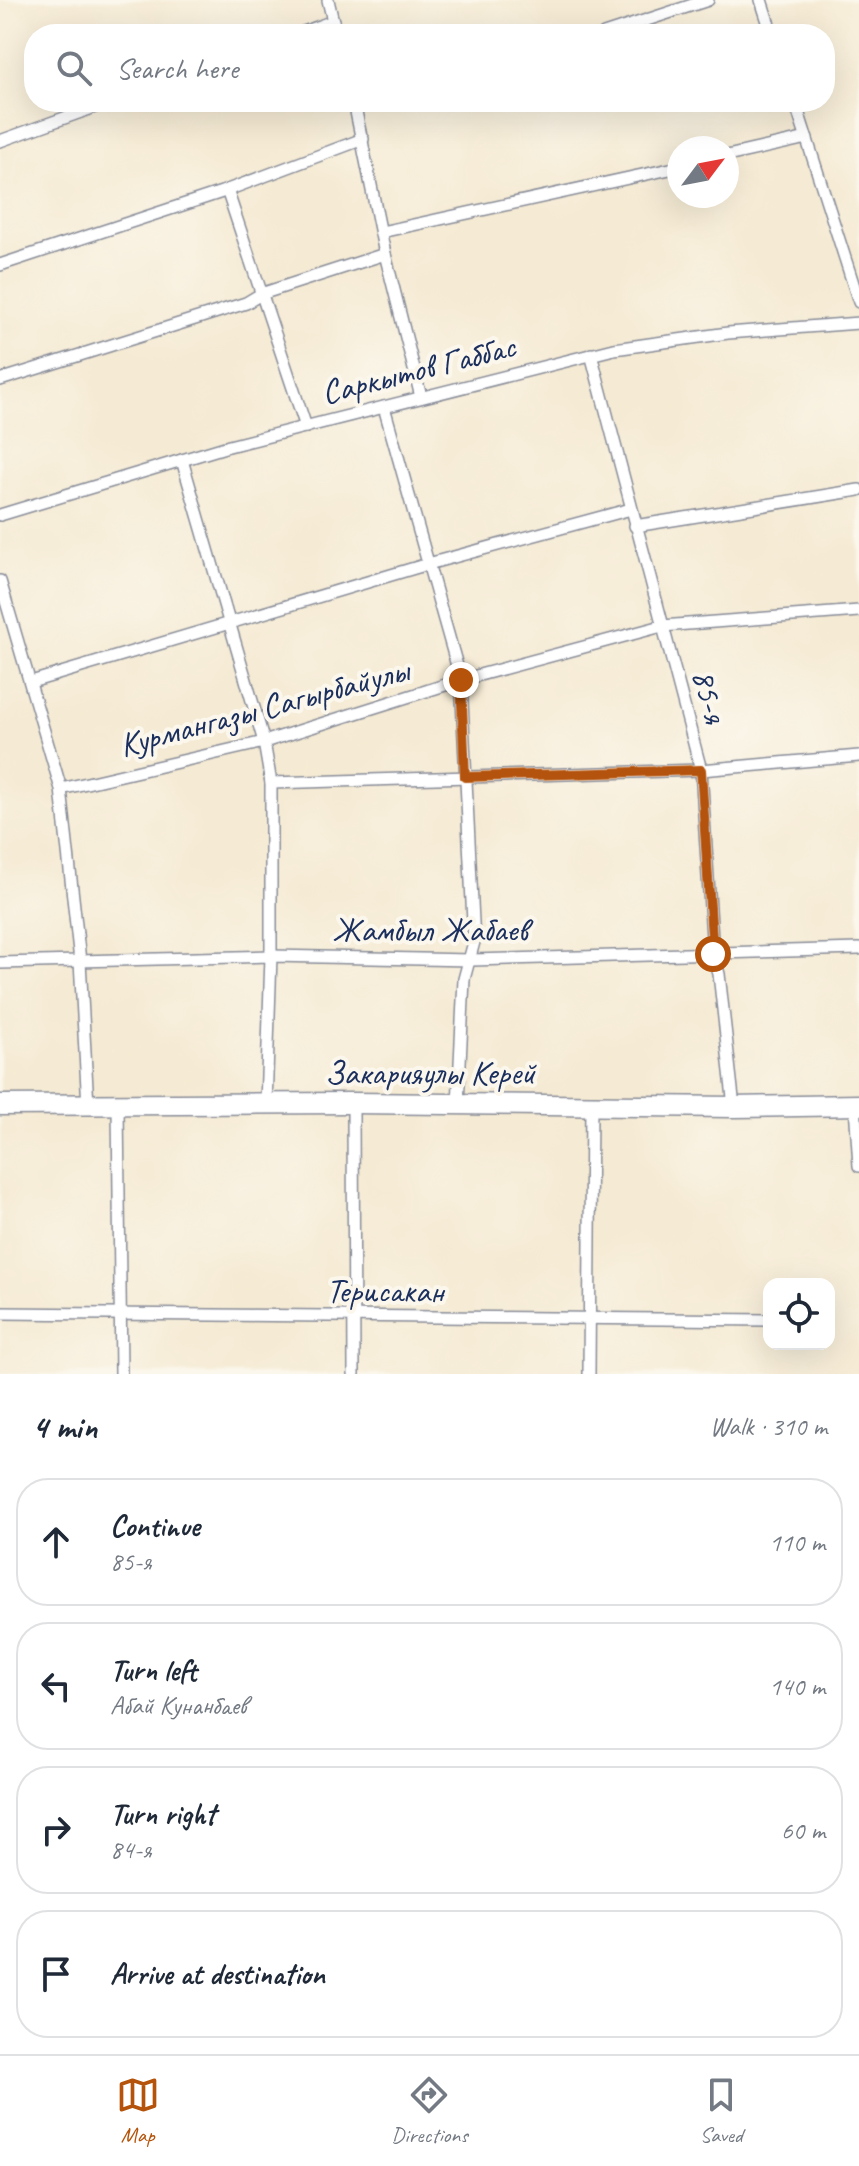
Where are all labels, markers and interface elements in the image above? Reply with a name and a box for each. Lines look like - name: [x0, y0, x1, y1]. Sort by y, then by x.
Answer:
- search box: [24, 24, 835, 112]
- icon: search: [52, 46, 96, 90]
- text: Search here: [116, 49, 238, 87]
- north arrow: [667, 136, 739, 208]
- street label: Саркытов Габбас: [317, 324, 521, 414]
- street label: Курмангазы Сагырбайулы: [115, 647, 416, 766]
- route end: [443, 662, 479, 698]
- street label: 85-я: [682, 664, 738, 729]
- street label: Жамбыл Жабаев: [332, 908, 534, 951]
- route start: [695, 936, 731, 972]
- street label: Закарияулы Керей: [325, 1051, 537, 1094]
- street label: Терисакан: [326, 1269, 446, 1312]
- map controls: [763, 1278, 835, 1350]
- button: locate: [763, 1278, 835, 1350]
- text: 4 min: [32, 1405, 97, 1448]
- text: Walk · 310 m: [710, 1410, 827, 1443]
- text: Continue: [110, 1507, 200, 1545]
- icon: ahead: [34, 1520, 78, 1564]
- text: 110 m: [769, 1526, 825, 1559]
- text: 85-я: [110, 1545, 151, 1578]
- text: Turn left: [110, 1651, 197, 1689]
- icon: left: [34, 1664, 78, 1708]
- text: 140 m: [769, 1670, 825, 1703]
- text: Абай Кунанбаев: [110, 1689, 247, 1722]
- text: Turn right: [110, 1795, 215, 1833]
- icon: right: [34, 1808, 78, 1852]
- text: 60 m: [781, 1814, 825, 1847]
- text: 84-я: [110, 1833, 151, 1866]
- icon: arrive: [34, 1952, 78, 1996]
- text: Arrive at destination: [110, 1955, 325, 1993]
- tab: Map: [116, 2073, 160, 2149]
- tab: Directions: [391, 2073, 468, 2149]
- tab: Saved: [699, 2073, 743, 2149]

